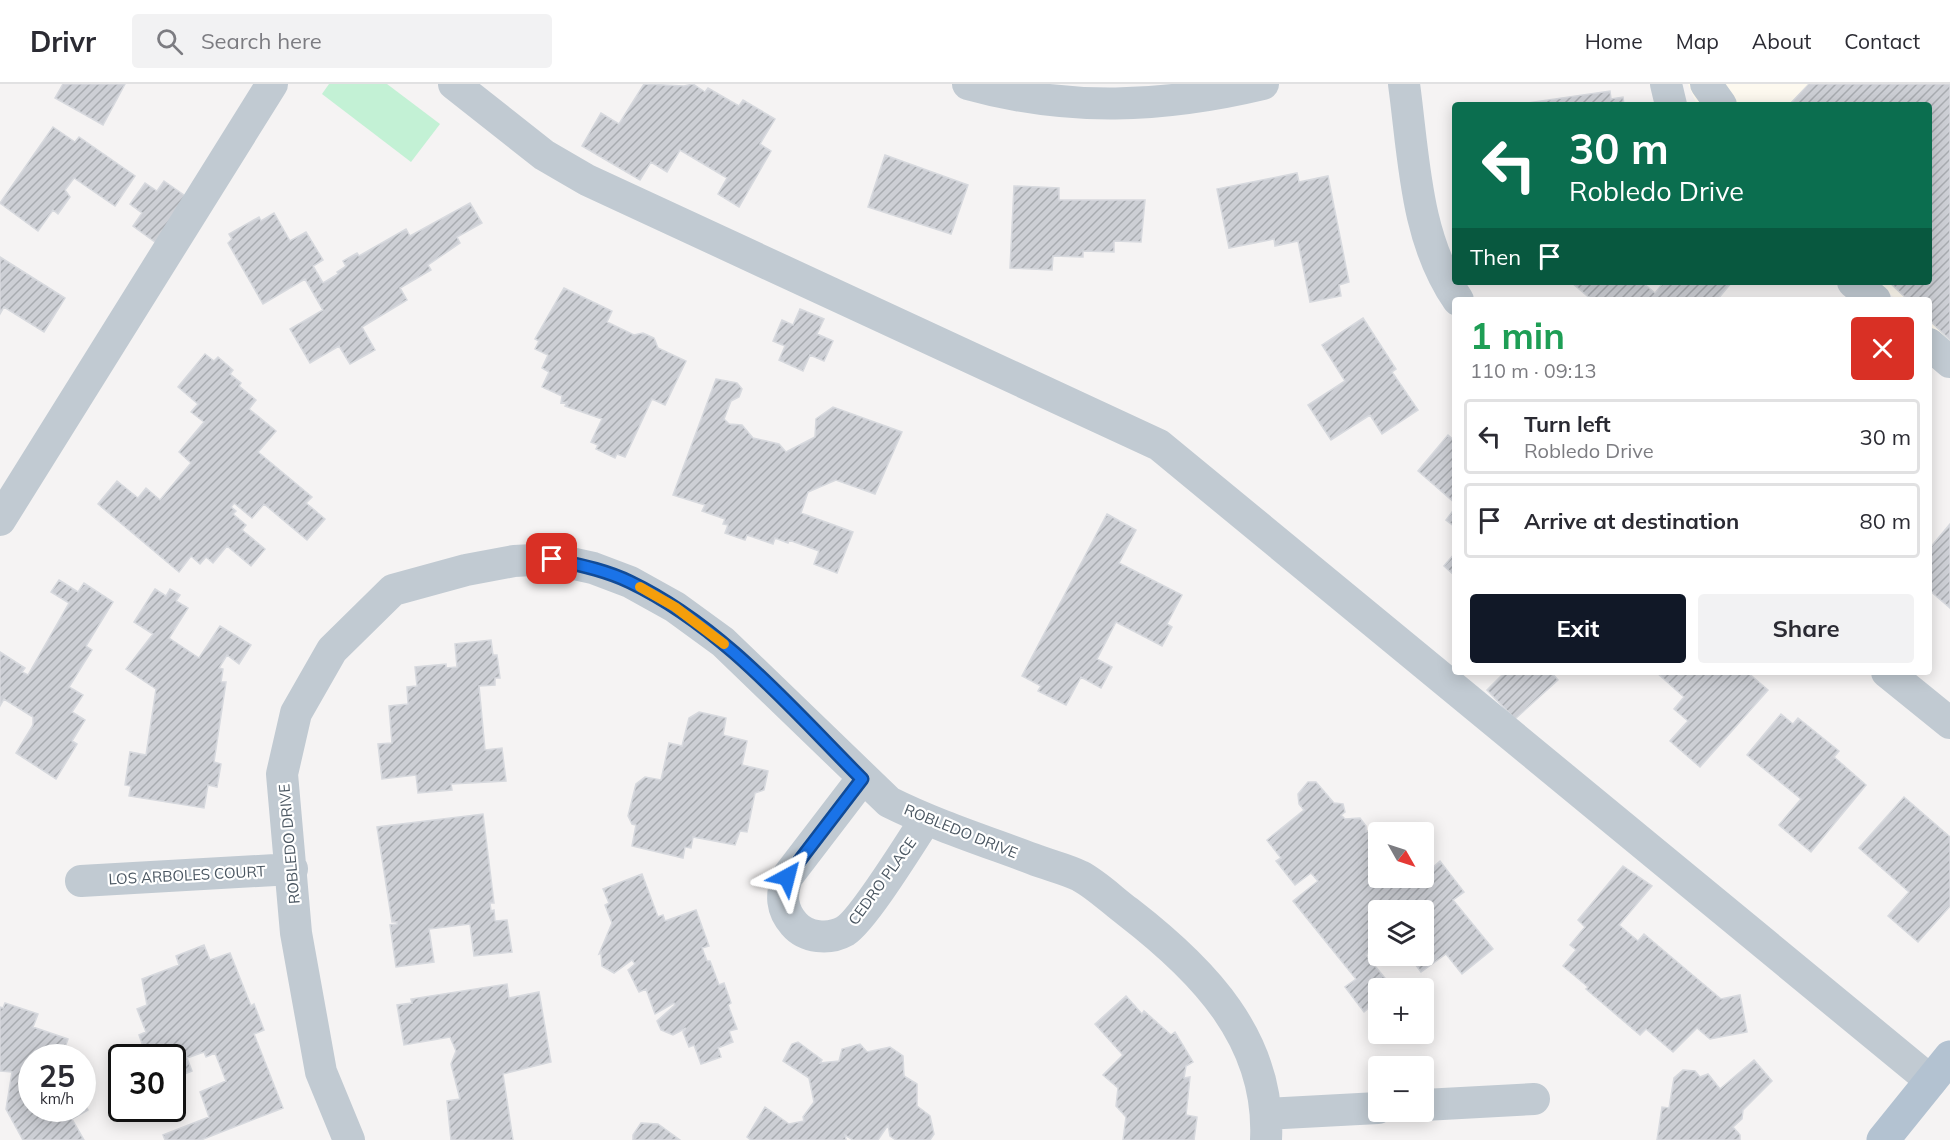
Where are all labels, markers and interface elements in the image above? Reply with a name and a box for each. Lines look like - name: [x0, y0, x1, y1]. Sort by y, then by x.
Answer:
- search box: [132, 14, 552, 68]
- text: Drivr: [30, 24, 96, 59]
- icon: search: [153, 25, 186, 58]
- text: Search here: [201, 27, 322, 55]
- text: Home: [1585, 28, 1643, 54]
- text: Map: [1676, 28, 1719, 54]
- text: About: [1752, 28, 1811, 54]
- text: Contact: [1844, 28, 1920, 54]
- text: 30 m: [1569, 122, 1669, 175]
- icon: left: [1470, 126, 1548, 204]
- text: Robledo Drive: [1569, 174, 1744, 208]
- icon: arrive: [1533, 240, 1566, 273]
- text: Then: [1470, 243, 1521, 271]
- text: 1 min: [1470, 313, 1565, 358]
- button: close: [1851, 317, 1914, 380]
- text: 110 m · 09:13: [1470, 358, 1596, 383]
- text: Turn left: [1524, 410, 1611, 438]
- icon: left: [1473, 420, 1506, 453]
- text: 30 m: [1860, 423, 1911, 451]
- text: Robledo Drive: [1524, 438, 1654, 463]
- icon: arrive: [1473, 504, 1506, 537]
- text: Arrive at destination: [1524, 507, 1739, 535]
- text: 80 m: [1860, 507, 1911, 535]
- pin: [526, 533, 577, 584]
- icon: arrive: [535, 542, 568, 575]
- button: Exit: [1470, 594, 1686, 663]
- button: Share: [1698, 594, 1914, 663]
- street label: ROBLEDO DRIVE: [274, 783, 304, 905]
- street label: ROBLEDO DRIVE: [902, 800, 1021, 862]
- north arrow: [1368, 822, 1434, 888]
- map controls: [1368, 822, 1434, 1122]
- street label: CEDRO PLACE: [844, 833, 920, 929]
- position arrow: [755, 845, 819, 909]
- street label: LOS ARBOLES COURT: [108, 861, 266, 889]
- button: layers: [1368, 900, 1434, 966]
- button: +: [1368, 978, 1434, 1044]
- speed limit sign: 30: [108, 1044, 186, 1122]
- button: −: [1368, 1056, 1434, 1122]
- text: 25: [39, 1057, 75, 1095]
- text: km/h: [40, 1089, 74, 1108]

